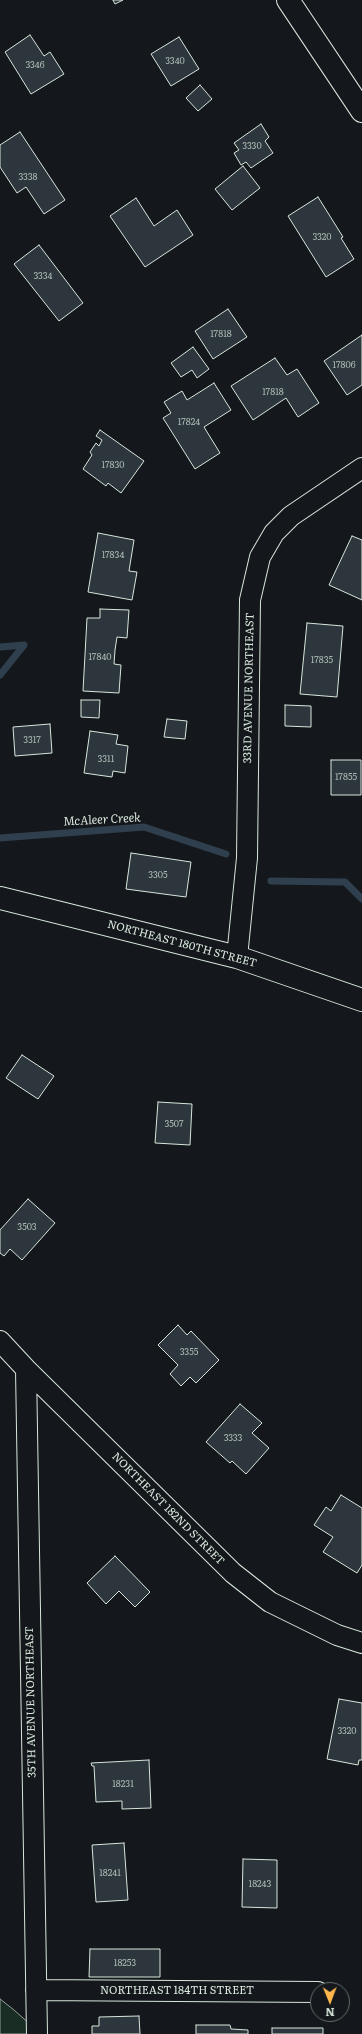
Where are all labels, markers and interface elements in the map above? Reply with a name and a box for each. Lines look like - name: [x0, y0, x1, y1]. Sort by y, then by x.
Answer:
- house number: 3340: [165, 56, 185, 66]
- house number: 3346: [25, 60, 45, 70]
- house number: 3330: [242, 141, 262, 151]
- house number: 3338: [18, 172, 38, 182]
- house number: 3320: [313, 232, 331, 242]
- house number: 3334: [33, 271, 53, 281]
- house number: 17818: [210, 329, 232, 339]
- house number: 17806: [333, 360, 355, 370]
- house number: 17818: [262, 387, 284, 397]
- house number: 17824: [178, 417, 200, 427]
- house number: 17830: [102, 460, 124, 470]
- house number: 17834: [102, 550, 124, 560]
- street label: 33RD AVENUE NORTHEAST: [241, 612, 257, 764]
- house number: 17840: [88, 652, 112, 662]
- house number: 17835: [311, 655, 333, 665]
- house number: 3317: [23, 735, 41, 745]
- house number: 3311: [98, 754, 114, 764]
- house number: 17855: [335, 772, 357, 782]
- water label: McAleer Creek: [63, 811, 141, 829]
- house number: 3305: [148, 870, 168, 880]
- street label: NORTHEAST 180TH STREET: [106, 918, 258, 970]
- house number: 3507: [164, 1119, 184, 1129]
- house number: 3503: [17, 1222, 37, 1232]
- house number: 3355: [180, 1347, 198, 1357]
- house number: 3333: [224, 1433, 242, 1443]
- street label: NORTHEAST 182ND STREET: [109, 1450, 227, 1568]
- street label: 35TH AVENUE NORTHEAST: [23, 1626, 39, 1778]
- house number: 3320: [338, 1726, 356, 1736]
- house number: 18231: [112, 1779, 134, 1789]
- house number: 18241: [99, 1868, 121, 1878]
- house number: 18243: [249, 1879, 271, 1889]
- house number: 18253: [114, 1958, 136, 1968]
- north arrow: [310, 1982, 350, 2022]
- street label: NORTHEAST 184TH STREET: [100, 1984, 254, 1998]
- text: N: [325, 2005, 335, 2021]

